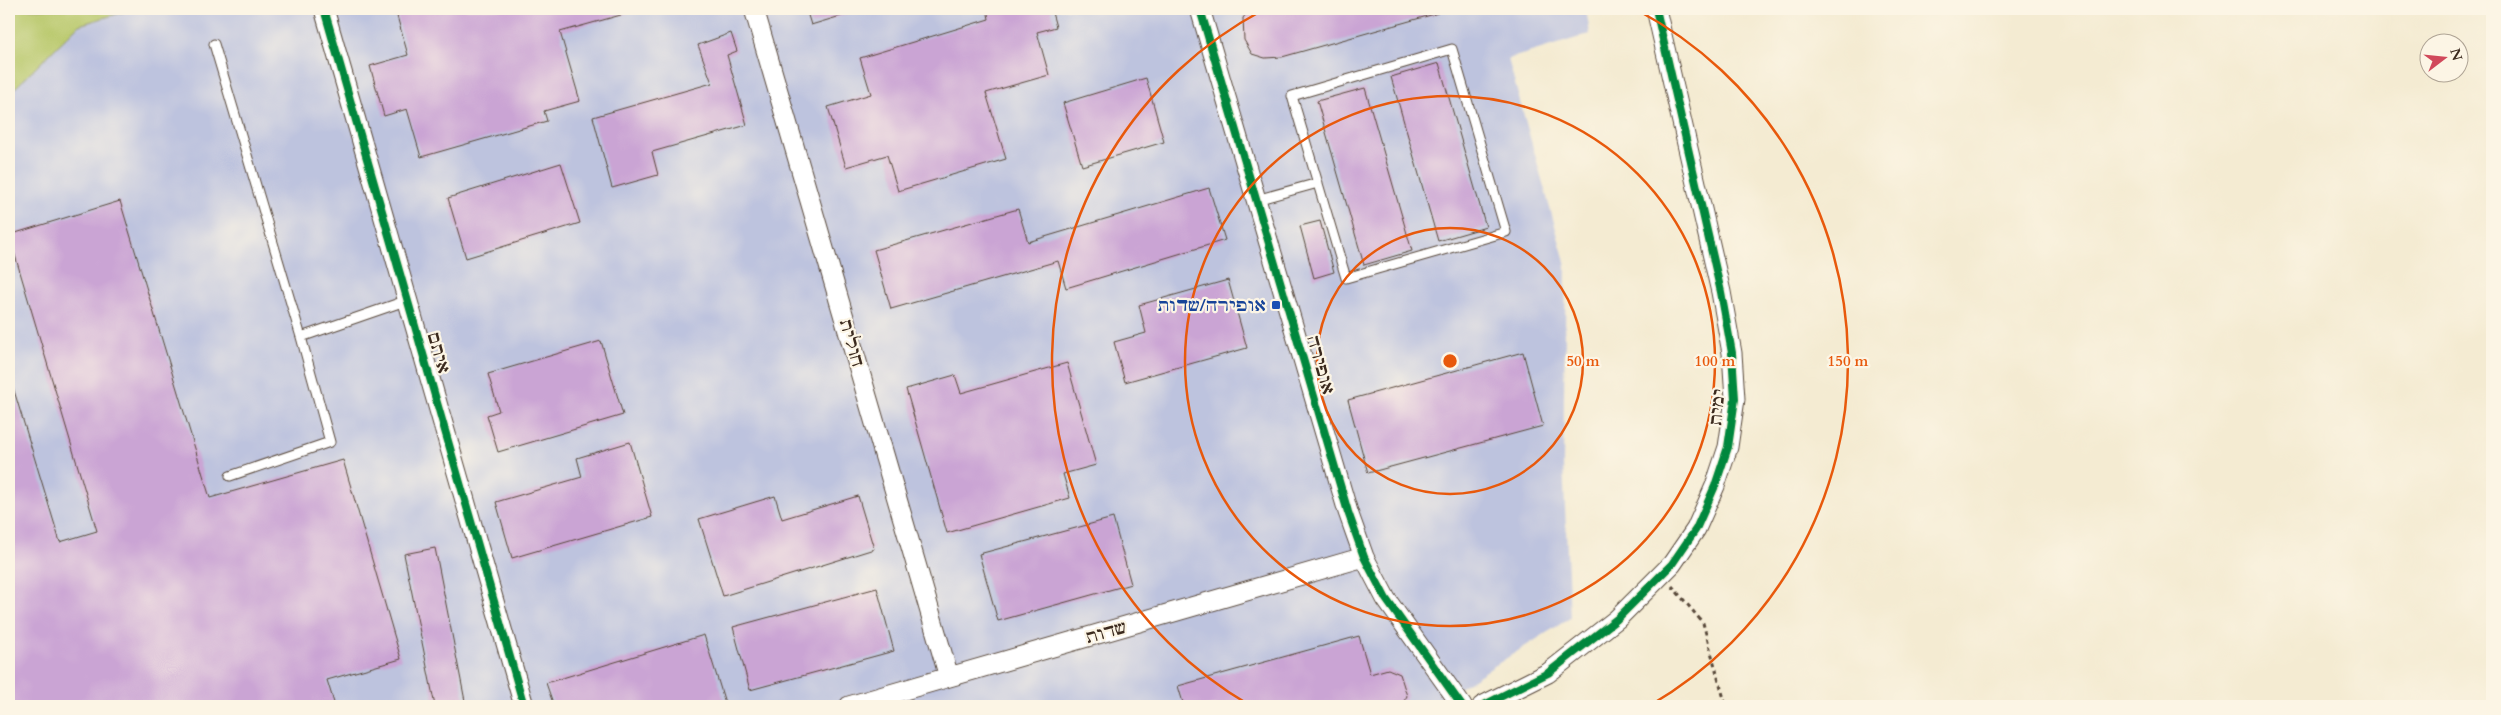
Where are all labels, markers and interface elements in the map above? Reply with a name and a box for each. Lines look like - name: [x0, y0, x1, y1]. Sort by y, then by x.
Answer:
- north arrow: [2418, 32, 2468, 82]
- text: N: [2445, 46, 2467, 63]
- place label: אופירה/שדות: [1158, 293, 1266, 318]
- marker: אופירה/שדות: [1270, 299, 1282, 311]
- street label: חולית: [833, 316, 870, 370]
- street label: איתם: [421, 330, 456, 377]
- street label: אופירה: [1300, 333, 1341, 397]
- text: 50 m: [1566, 351, 1600, 371]
- text: 100 m: [1695, 351, 1736, 371]
- text: 150 m: [1828, 351, 1869, 371]
- centre of rings: [1441, 352, 1459, 370]
- street label: ימית: [1703, 387, 1732, 427]
- street label: שדות: [1083, 615, 1130, 650]

